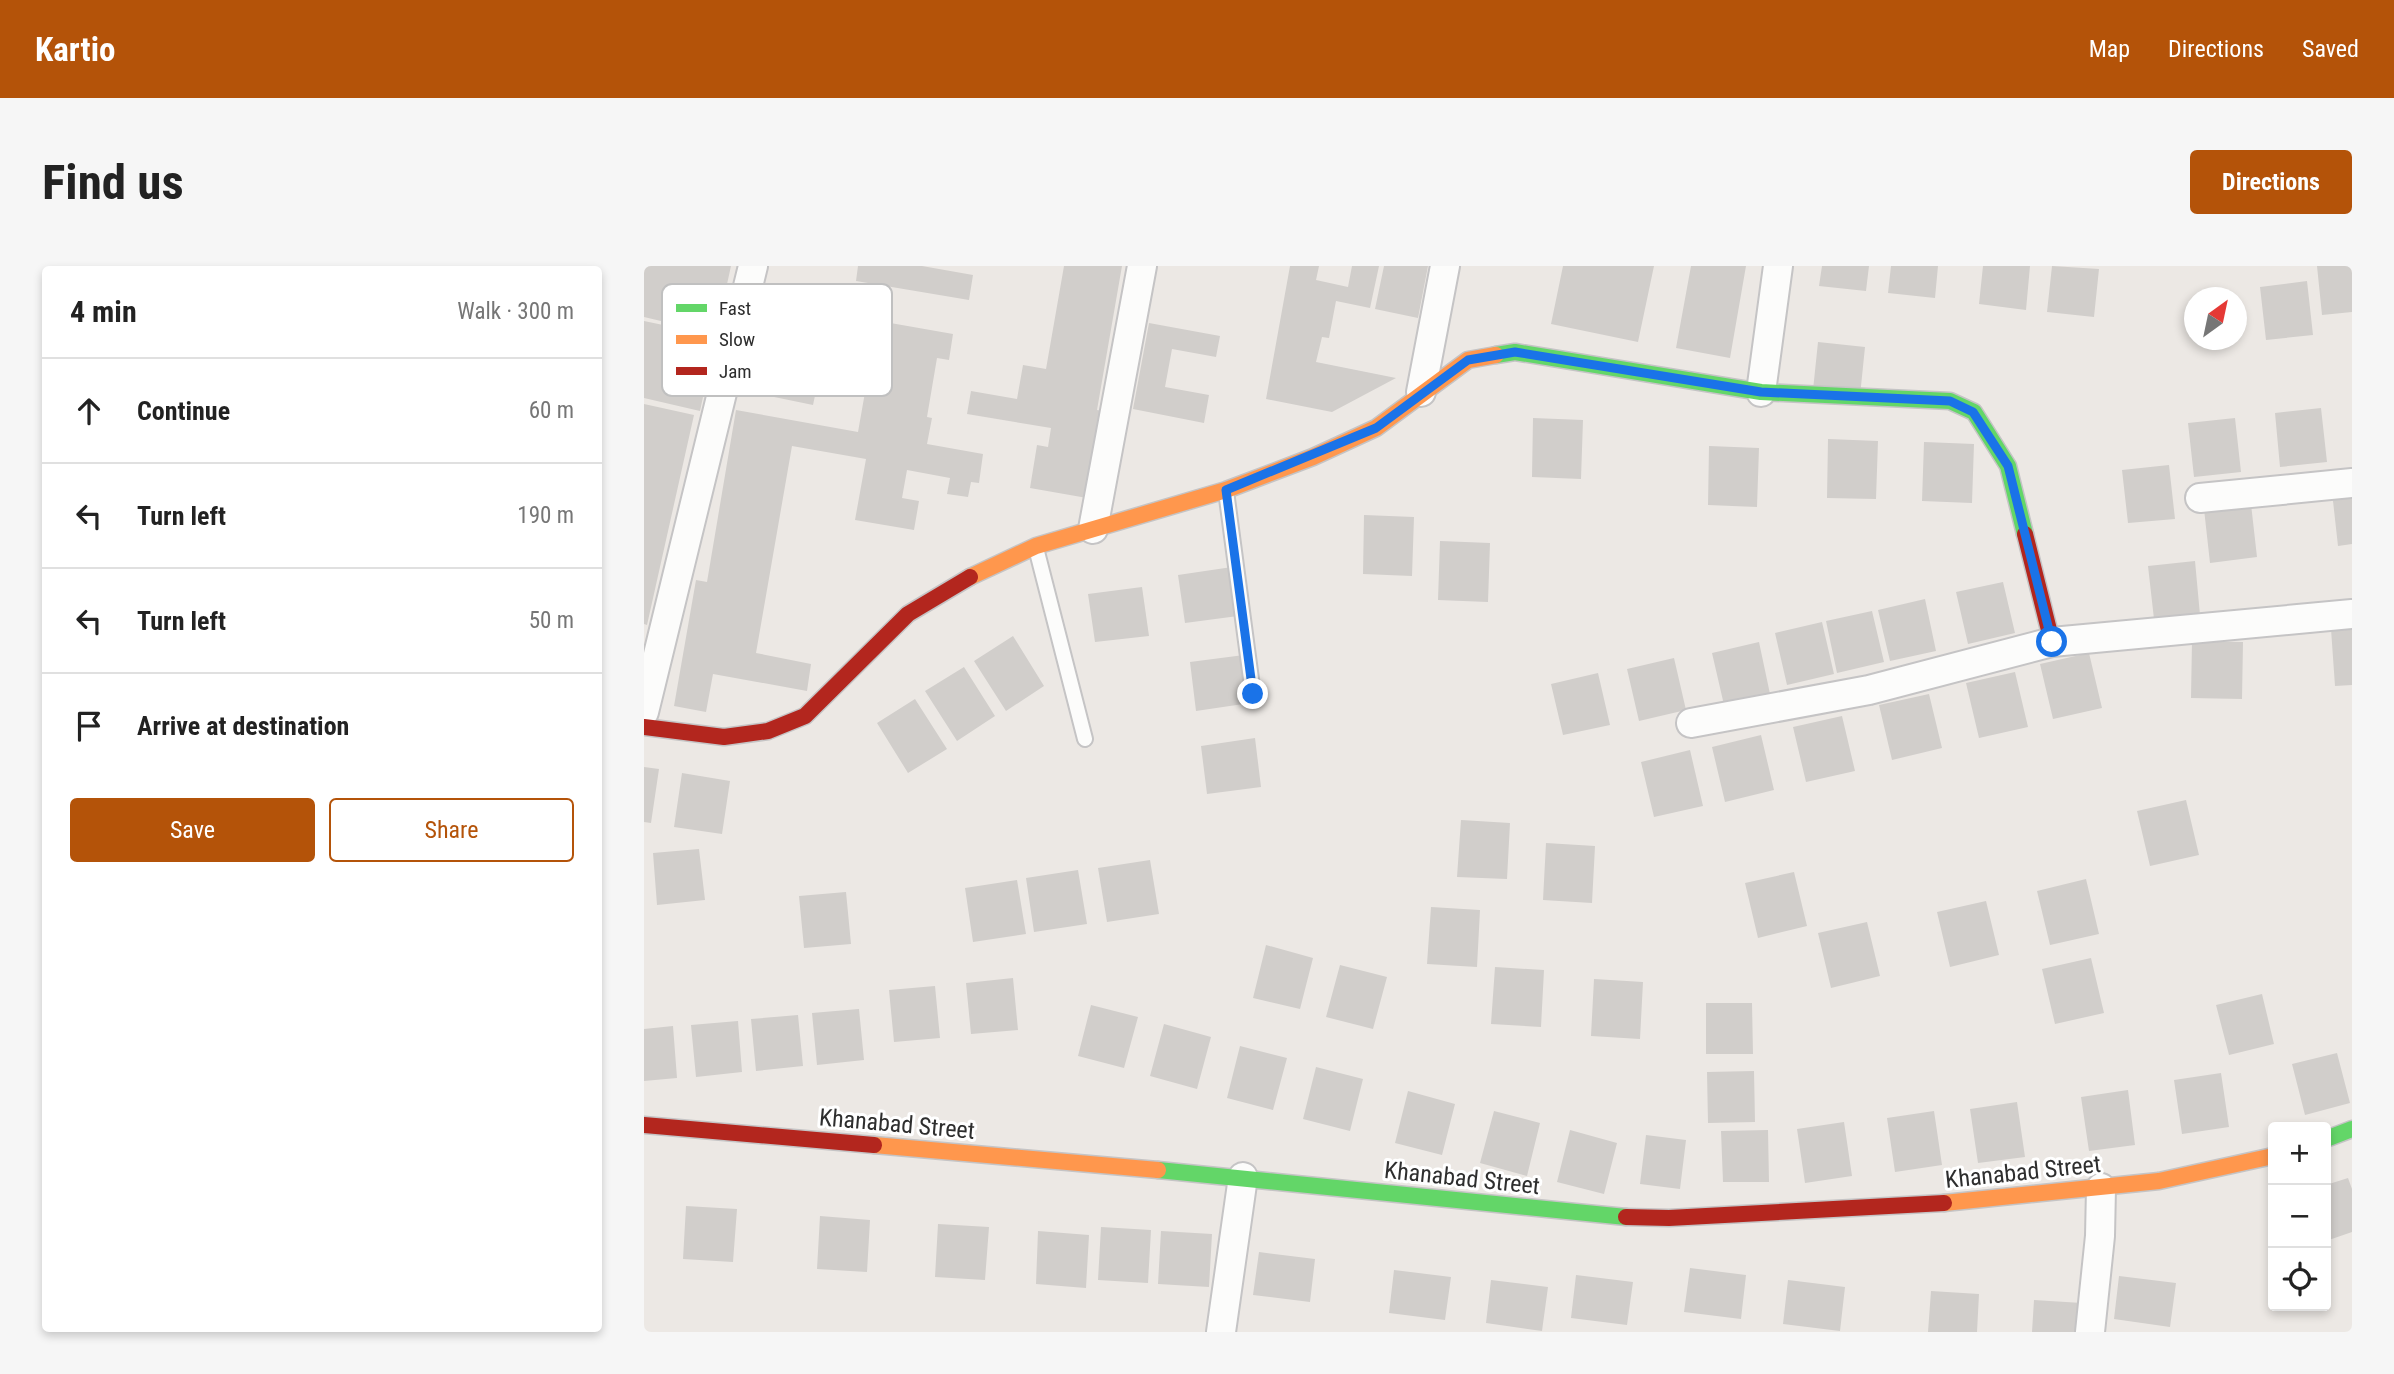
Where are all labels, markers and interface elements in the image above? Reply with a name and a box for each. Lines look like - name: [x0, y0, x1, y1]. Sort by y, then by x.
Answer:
- text: Kartio: [35, 30, 115, 69]
- text: Map: [2089, 35, 2130, 63]
- text: Directions: [2168, 35, 2264, 63]
- text: Saved: [2302, 35, 2359, 63]
- button: Directions: [2190, 150, 2352, 214]
- text: Find us: [42, 154, 184, 211]
- legend: [662, 284, 892, 396]
- north arrow: [2184, 287, 2247, 350]
- text: 4 min: [70, 294, 137, 329]
- text: Fast: [719, 297, 751, 320]
- text: Walk · 300 m: [457, 298, 574, 325]
- text: Slow: [719, 328, 755, 351]
- text: Jam: [719, 360, 752, 383]
- icon: ahead: [70, 392, 108, 430]
- text: Continue: [137, 396, 230, 426]
- text: 60 m: [529, 397, 574, 424]
- icon: left: [70, 497, 108, 535]
- text: Turn left: [137, 501, 226, 531]
- text: 190 m: [517, 502, 574, 529]
- icon: left: [70, 602, 108, 640]
- text: Turn left: [137, 606, 226, 636]
- text: 50 m: [529, 607, 574, 634]
- route start: [2036, 626, 2067, 657]
- route end: [1237, 678, 1268, 709]
- icon: arrive: [70, 707, 108, 745]
- text: Arrive at destination: [137, 711, 349, 741]
- button: Save: [70, 798, 315, 862]
- button: Share: [329, 798, 574, 862]
- street label: Khanabad Street: [818, 1103, 976, 1145]
- map controls: [2268, 1122, 2331, 1311]
- button: +: [2268, 1122, 2331, 1185]
- street label: Khanabad Street: [1944, 1150, 2102, 1194]
- street label: Khanabad Street: [1383, 1156, 1541, 1200]
- button: −: [2268, 1185, 2331, 1248]
- button: locate: [2268, 1248, 2331, 1311]

